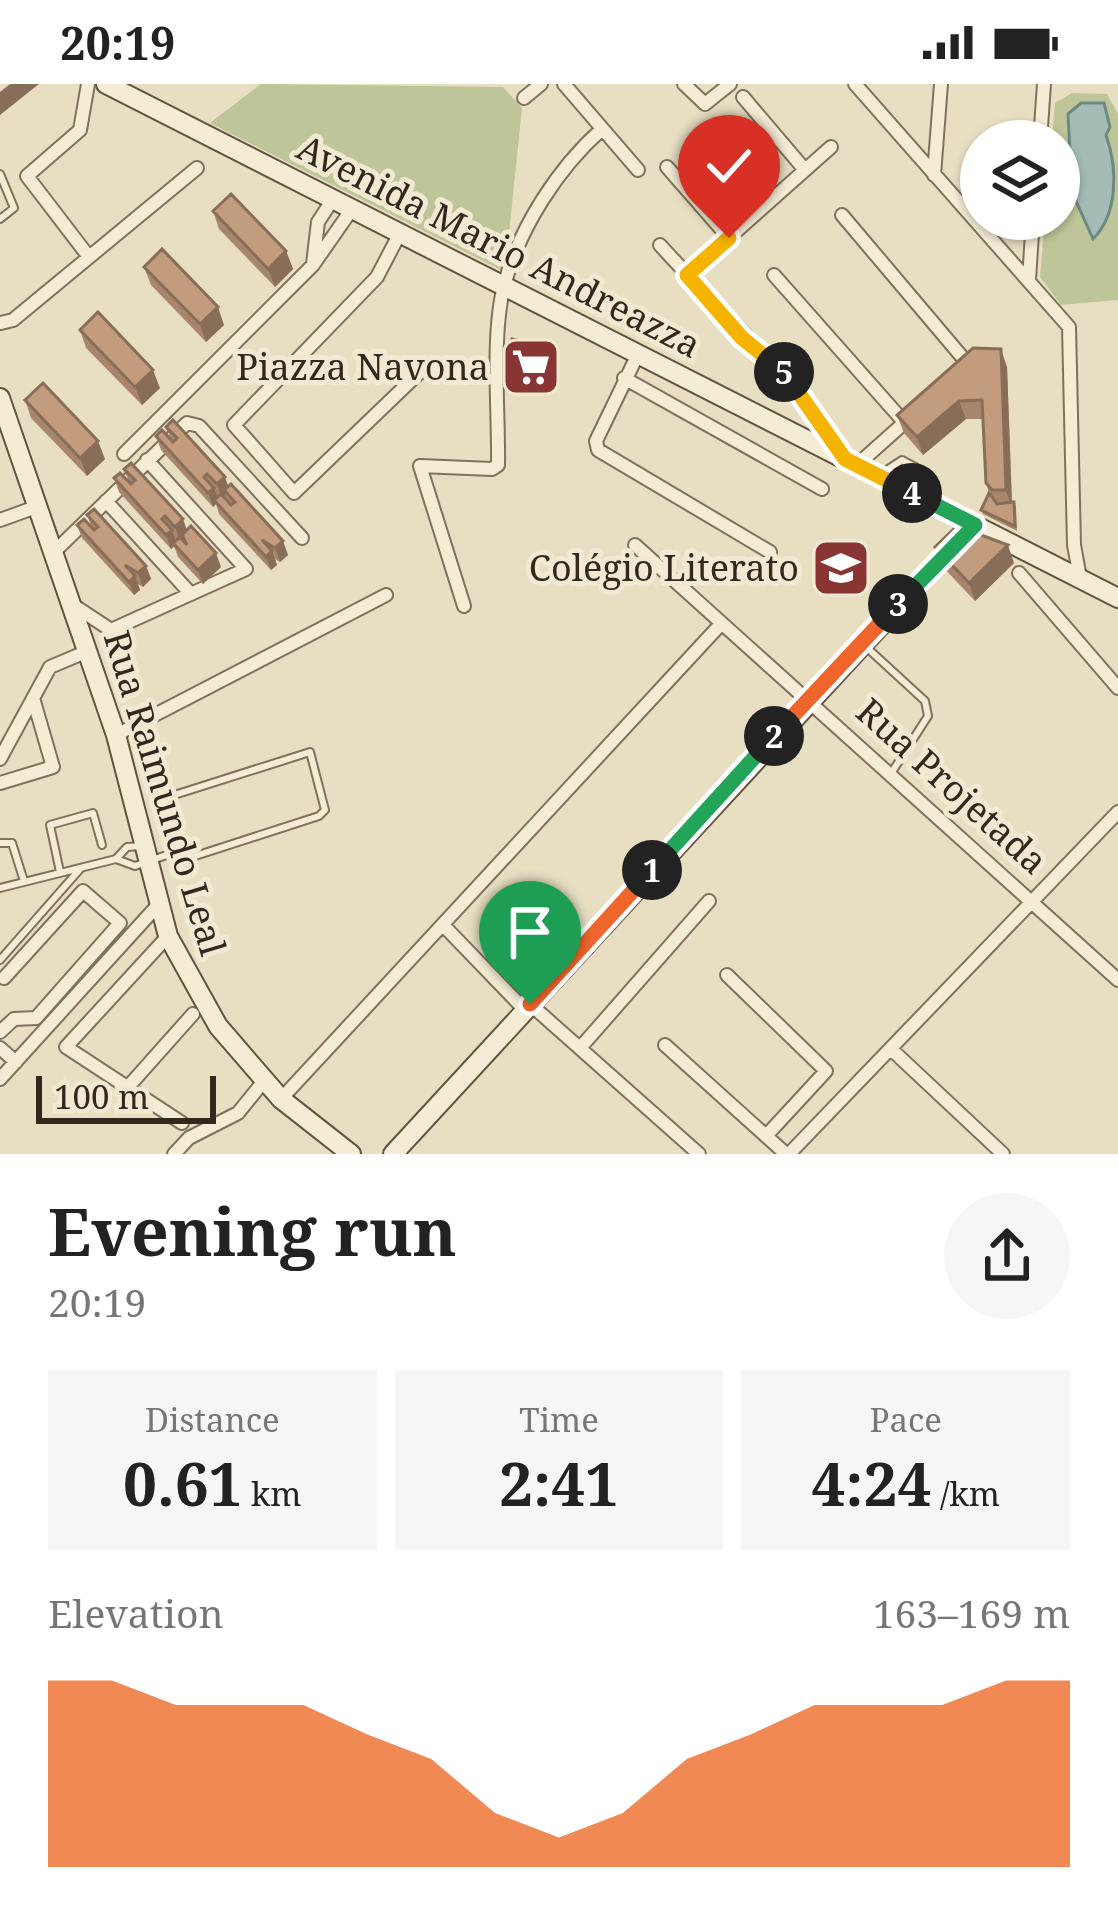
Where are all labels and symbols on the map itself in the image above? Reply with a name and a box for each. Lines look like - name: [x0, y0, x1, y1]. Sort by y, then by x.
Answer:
- pin: [678, 115, 780, 238]
- street label: Avenida Mario Andreazza: [289, 122, 709, 369]
- supermarket icon: Piazza Navona: [500, 336, 562, 398]
- place label: Piazza Navona: [236, 342, 489, 391]
- pin: 5: [754, 342, 814, 402]
- pin: 4: [882, 463, 942, 523]
- school or university icon: Colégio Literato: [810, 537, 872, 599]
- place label: Colégio Literato: [529, 543, 799, 592]
- pin: 3: [868, 574, 928, 634]
- street label: Rua Raimundo Leal: [93, 625, 238, 961]
- street label: Rua Projetada: [846, 687, 1058, 884]
- pin: 2: [744, 706, 804, 766]
- pin: 1: [622, 840, 682, 900]
- pin: [479, 881, 581, 1004]
- scale bar: [36, 1070, 216, 1123]

